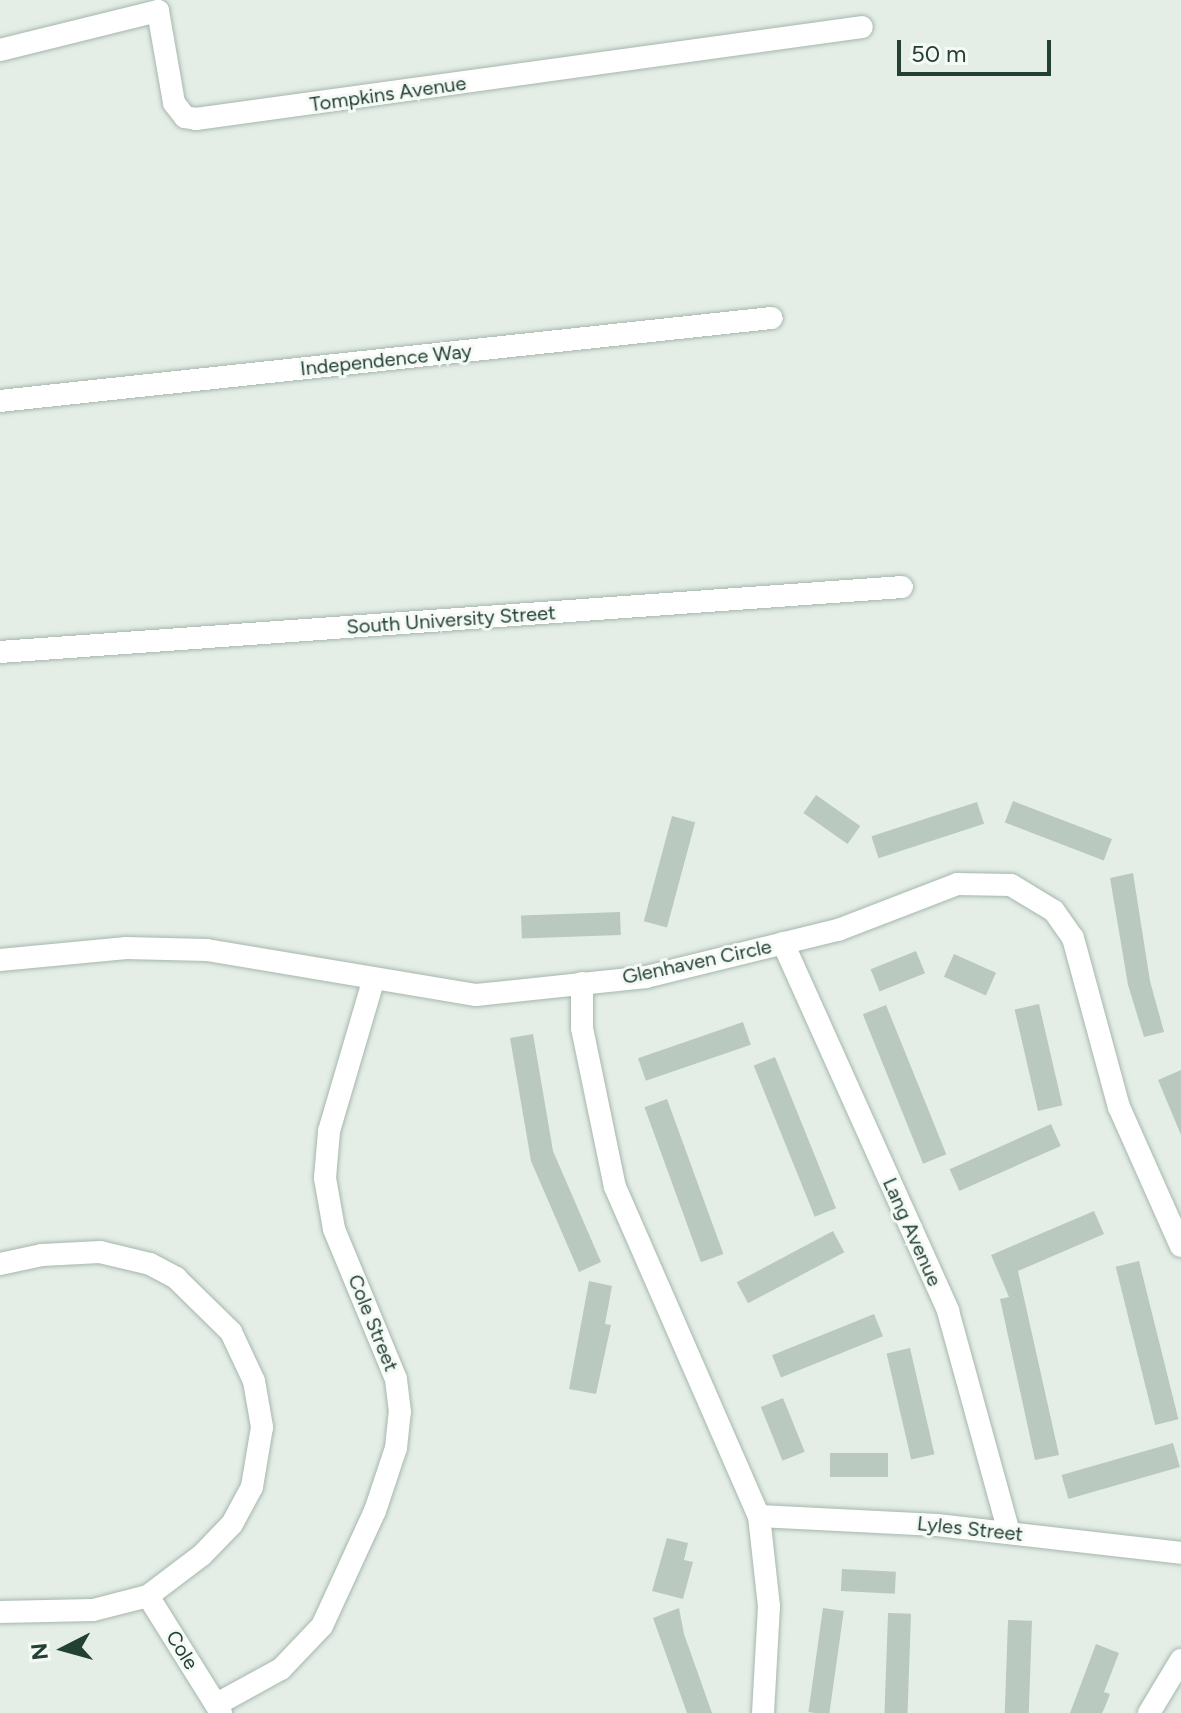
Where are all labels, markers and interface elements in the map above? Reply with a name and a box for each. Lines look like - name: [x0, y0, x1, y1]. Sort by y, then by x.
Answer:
- scale bar: [901, 24, 1055, 74]
- text: 50 m: [911, 39, 967, 68]
- street label: Tompkins Avenue: [308, 71, 468, 117]
- street label: Independence Way: [299, 339, 473, 381]
- street label: South University Street: [346, 601, 556, 639]
- street label: Glenhaven Circle: [620, 934, 774, 990]
- street label: Lang Avenue: [877, 1174, 947, 1290]
- street label: Cole Street: [343, 1271, 403, 1375]
- street label: Lyles Street: [916, 1512, 1024, 1546]
- north arrow: [24, 1609, 104, 1689]
- street label: Cole: [161, 1626, 203, 1674]
- text: N: [25, 1642, 54, 1661]

